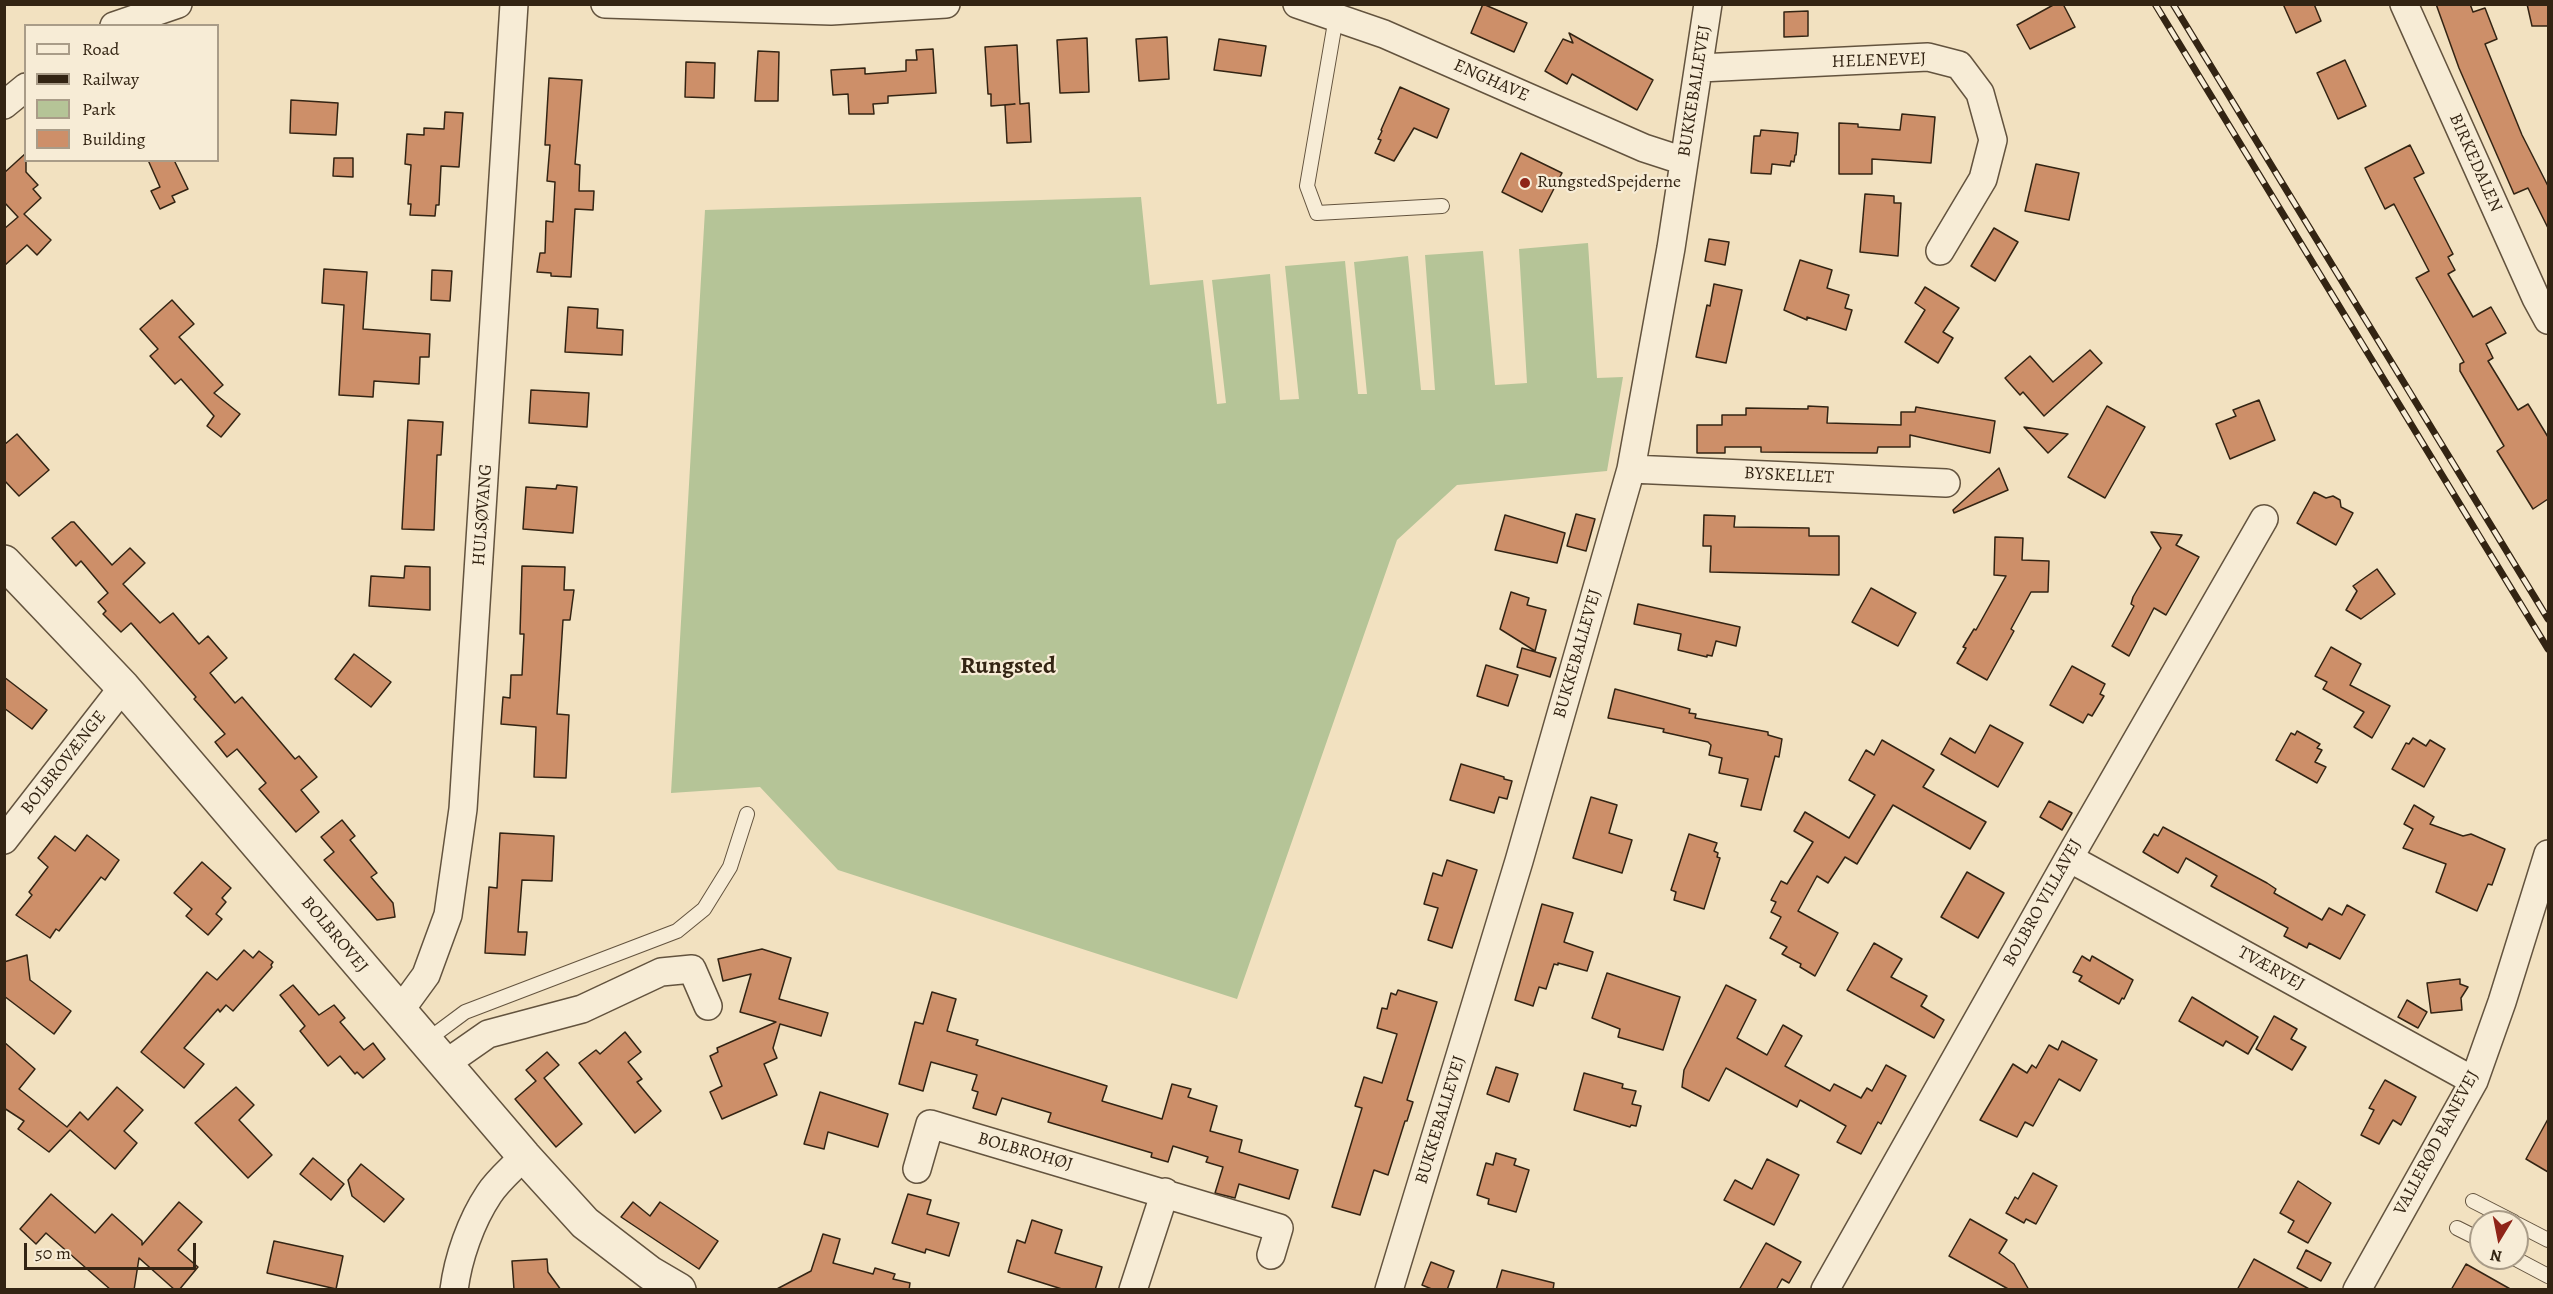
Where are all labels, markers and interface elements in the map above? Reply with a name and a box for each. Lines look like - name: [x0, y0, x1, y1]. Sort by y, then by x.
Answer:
- legend: [24, 24, 219, 162]
- street label: BUKKEBALLEVEJ: [1674, 24, 1716, 158]
- text: Road: [82, 37, 119, 61]
- street label: HELENEVEJ: [1831, 49, 1927, 73]
- street label: ENGHAVE: [1450, 55, 1532, 107]
- text: Railway: [82, 67, 139, 91]
- text: Park: [82, 97, 116, 121]
- street label: BIRKEDALEN: [2444, 110, 2506, 216]
- text: Building: [82, 127, 146, 151]
- place label: RungstedSpejderne: [1537, 172, 1681, 194]
- marker: RungstedSpejderne: [1518, 176, 1532, 190]
- street label: HULSØVANG: [469, 463, 497, 567]
- street label: BYSKELLET: [1744, 463, 1834, 489]
- street label: BUKKEBALLEVEJ: [1549, 587, 1607, 721]
- district label: Rungsted: [960, 653, 1056, 681]
- street label: BOLBROVÆNGE: [17, 707, 111, 819]
- street label: BOLBRO VILLAVEJ: [1999, 835, 2087, 971]
- street label: BOLBROVEJ: [296, 892, 372, 978]
- street label: TVÆRVEJ: [2234, 942, 2308, 996]
- street label: BUKKEBALLEVEJ: [1411, 1053, 1471, 1187]
- street label: VALLERØD BANEVEJ: [2390, 1067, 2484, 1219]
- street label: BOLBROHØJ: [975, 1128, 1075, 1176]
- north arrow: [2469, 1210, 2529, 1270]
- scale bar: [27, 1231, 200, 1269]
- text: 50 m: [35, 1241, 71, 1265]
- text: N: [2489, 1244, 2504, 1268]

